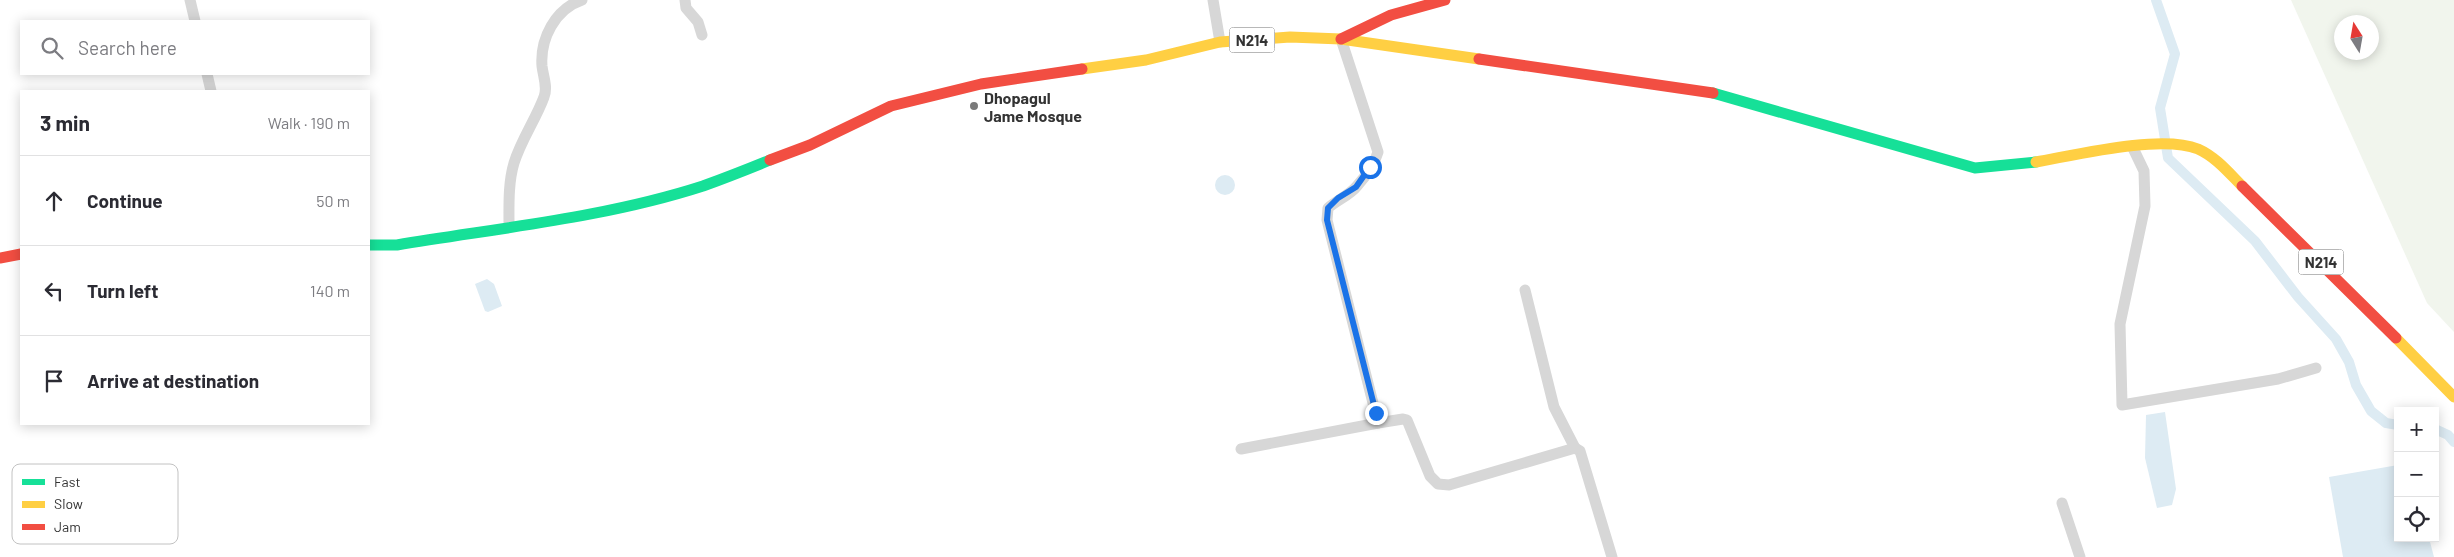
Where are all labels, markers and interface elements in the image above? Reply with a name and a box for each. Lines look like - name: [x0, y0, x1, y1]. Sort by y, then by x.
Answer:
- north arrow: [2334, 15, 2379, 60]
- search box: [20, 20, 370, 75]
- road number: N214: [1230, 28, 1274, 52]
- icon: search: [38, 34, 66, 62]
- text: Search here: [78, 36, 177, 59]
- place label: Dhopagul Jame Mosque: [984, 88, 1082, 125]
- marker: Dhopagul Jame Mosque: [968, 100, 980, 112]
- text: 3 min: [40, 110, 90, 135]
- text: Walk · 190 m: [268, 113, 350, 132]
- route start: [1359, 156, 1382, 179]
- icon: ahead: [40, 187, 68, 215]
- text: Continue: [87, 189, 163, 212]
- text: 50 m: [316, 191, 350, 210]
- road number: N214: [2298, 250, 2344, 274]
- icon: left: [40, 277, 68, 305]
- text: Turn left: [87, 279, 158, 302]
- text: 140 m: [310, 281, 350, 300]
- icon: arrive: [40, 367, 68, 395]
- text: Arrive at destination: [87, 369, 259, 392]
- route end: [1365, 402, 1388, 425]
- map controls: [2394, 407, 2439, 542]
- button: +: [2394, 407, 2439, 452]
- button: −: [2394, 452, 2439, 497]
- legend: [12, 464, 178, 544]
- text: Fast: [54, 473, 80, 490]
- text: Slow: [54, 495, 83, 512]
- button: locate: [2394, 497, 2439, 542]
- text: Jam: [54, 518, 81, 535]

